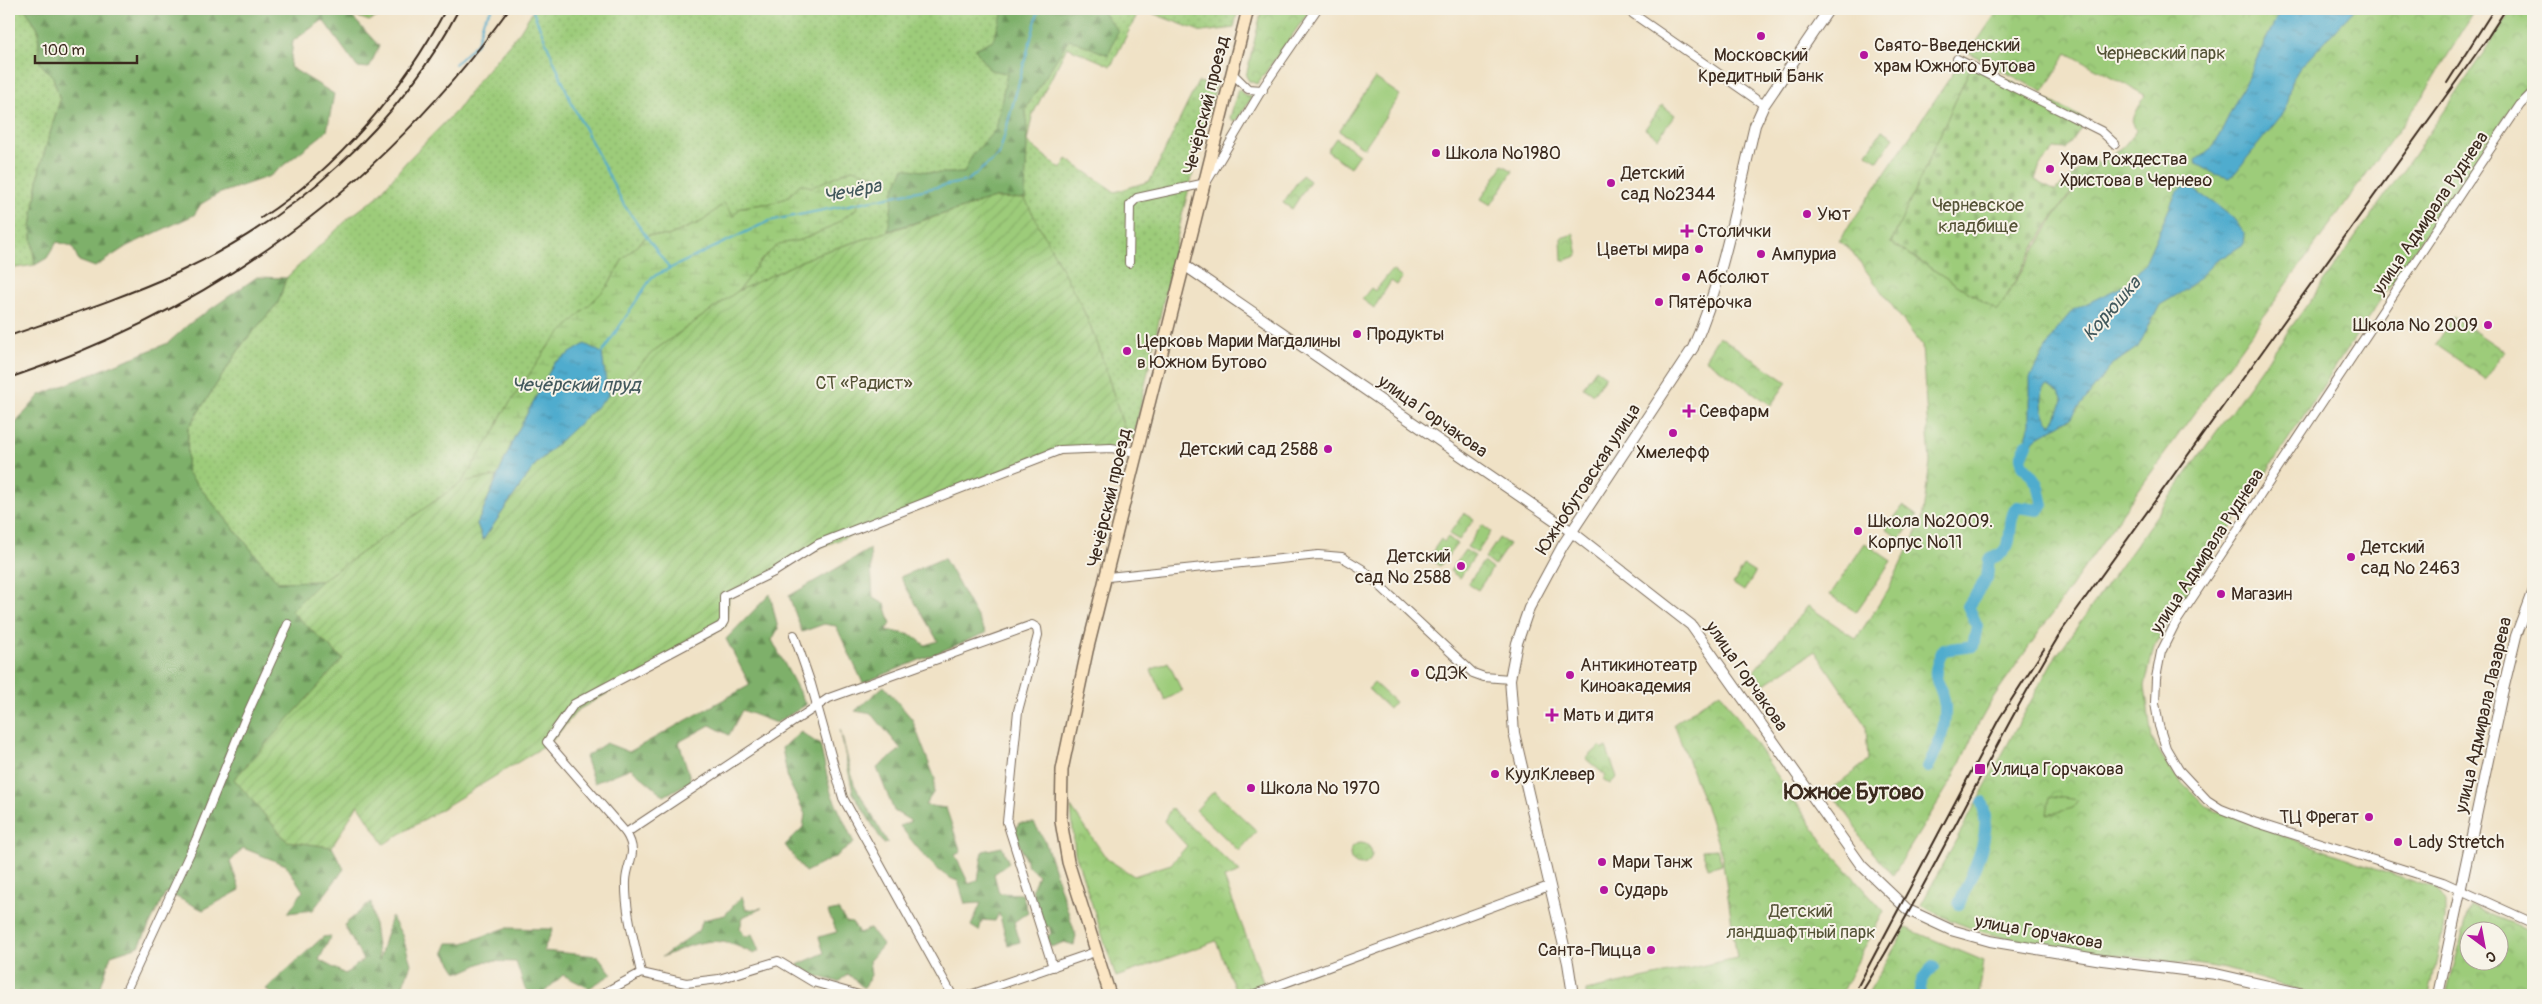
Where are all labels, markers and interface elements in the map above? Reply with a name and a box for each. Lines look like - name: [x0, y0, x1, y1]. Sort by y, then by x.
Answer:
- marker: Московский Кредитный Банк: [1755, 30, 1767, 42]
- scale bar: [35, 32, 138, 64]
- street label: Чечёрский проезд: [1178, 33, 1235, 177]
- place label: Свято-Введенский храм Южного Бутова: [1874, 34, 2035, 78]
- text: 100 m: [42, 41, 85, 60]
- park label: Черневский парк: [2096, 42, 2226, 65]
- place label: Московский Кредитный Банк: [1698, 44, 1824, 88]
- marker: Свято-Введенский храм Южного Бутова: [1858, 49, 1870, 61]
- street label: улица Адмирала Руднева: [2367, 127, 2494, 300]
- place label: Школа №1980: [1446, 142, 1561, 165]
- marker: Школа №1980: [1430, 147, 1442, 159]
- place label: Храм Рождества Христова в Чернево: [2060, 148, 2212, 192]
- place label: Детский сад №2344: [1620, 162, 1716, 206]
- marker: Храм Рождества Христова в Чернево: [2044, 163, 2056, 175]
- water label: Чечёра: [821, 173, 884, 208]
- marker: Детский сад №2344: [1605, 177, 1617, 189]
- park label: Черневское кладбище: [1932, 194, 2024, 238]
- place label: Уют: [1817, 203, 1851, 226]
- marker: Уют: [1801, 208, 1813, 220]
- place label: Столички: [1697, 220, 1771, 243]
- marker: Столички: [1681, 225, 1693, 237]
- place label: Цветы мира: [1597, 238, 1689, 261]
- marker: Цветы мира: [1693, 243, 1705, 255]
- place label: Ампуриа: [1771, 243, 1836, 266]
- marker: Ампуриа: [1755, 248, 1767, 260]
- place label: Абсолют: [1696, 266, 1769, 289]
- marker: Абсолют: [1680, 271, 1692, 283]
- water label: Корюшка: [2077, 271, 2147, 346]
- place label: Пятёрочка: [1669, 291, 1752, 314]
- marker: Пятёрочка: [1653, 296, 1665, 308]
- place label: Школа № 2009: [2353, 314, 2478, 337]
- marker: Школа № 2009: [2482, 319, 2494, 331]
- place label: Продукты: [1367, 323, 1444, 346]
- marker: Продукты: [1351, 328, 1363, 340]
- place label: Церковь Марии Магдалины в Южном Бутово: [1137, 330, 1341, 374]
- marker: Церковь Марии Магдалины в Южном Бутово: [1121, 345, 1133, 357]
- street label: улица Горчакова: [1372, 369, 1492, 463]
- park label: СТ «Радист»: [815, 372, 913, 395]
- water label: Чечёрский пруд: [512, 373, 642, 397]
- street label: Южнобутовская улица: [1531, 400, 1646, 559]
- place label: Севфарм: [1699, 400, 1769, 423]
- marker: Севфарм: [1683, 405, 1695, 417]
- street label: Чечёрский проезд: [1082, 426, 1137, 570]
- marker: Хмелефф: [1667, 427, 1679, 439]
- place label: Детский сад 2588: [1179, 438, 1318, 461]
- place label: Хмелефф: [1636, 441, 1710, 464]
- marker: Детский сад 2588: [1322, 443, 1334, 455]
- street label: улица Адмирала Руднева: [2145, 464, 2269, 639]
- place label: Школа №2009. Корпус №11: [1868, 510, 1993, 554]
- marker: Школа №2009. Корпус №11: [1852, 525, 1864, 537]
- place label: Детский сад № 2463: [2360, 536, 2460, 580]
- place label: Детский сад № 2588: [1355, 545, 1451, 589]
- marker: Детский сад № 2463: [2345, 551, 2357, 563]
- marker: Детский сад № 2588: [1455, 560, 1467, 572]
- place label: Магазин: [2231, 583, 2293, 606]
- marker: Магазин: [2215, 588, 2227, 600]
- street label: улица Адмирала Лазарева: [2450, 615, 2517, 816]
- street label: улица Горчакова: [1700, 616, 1793, 736]
- place label: Антикинотеатр Киноакадемия: [1580, 654, 1697, 698]
- place label: СДЭК: [1425, 662, 1468, 685]
- marker: СДЭК: [1409, 667, 1421, 679]
- marker: Антикинотеатр Киноакадемия: [1564, 669, 1576, 681]
- place label: Мать и дитя: [1563, 704, 1654, 727]
- marker: Мать и дитя: [1545, 708, 1559, 722]
- place label: Улица Горчакова: [1991, 758, 2123, 781]
- marker: Улица Горчакова: [1973, 762, 1987, 776]
- place label: КуулКлевер: [1505, 763, 1595, 786]
- marker: КуулКлевер: [1489, 768, 1501, 780]
- place label: Школа № 1970: [1261, 777, 1380, 800]
- district label: Южное Бутово: [1783, 778, 1924, 806]
- marker: Школа № 1970: [1245, 782, 1257, 794]
- place label: ТЦ Фрегат: [2279, 806, 2359, 829]
- marker: ТЦ Фрегат: [2363, 811, 2375, 823]
- place label: Lady Stretch: [2408, 831, 2504, 854]
- marker: Lady Stretch: [2392, 836, 2404, 848]
- place label: Мари Танж: [1612, 851, 1693, 874]
- marker: Мари Танж: [1596, 856, 1608, 868]
- place label: Сударь: [1614, 879, 1669, 902]
- marker: Сударь: [1598, 884, 1610, 896]
- park label: Детский ландшафтный парк: [1727, 900, 1875, 944]
- street label: улица Горчакова: [1972, 910, 2105, 955]
- north arrow: [2460, 922, 2510, 972]
- place label: Санта-Пицца: [1538, 939, 1641, 962]
- marker: Санта-Пицца: [1645, 944, 1657, 956]
- text: С: [2482, 947, 2499, 966]

